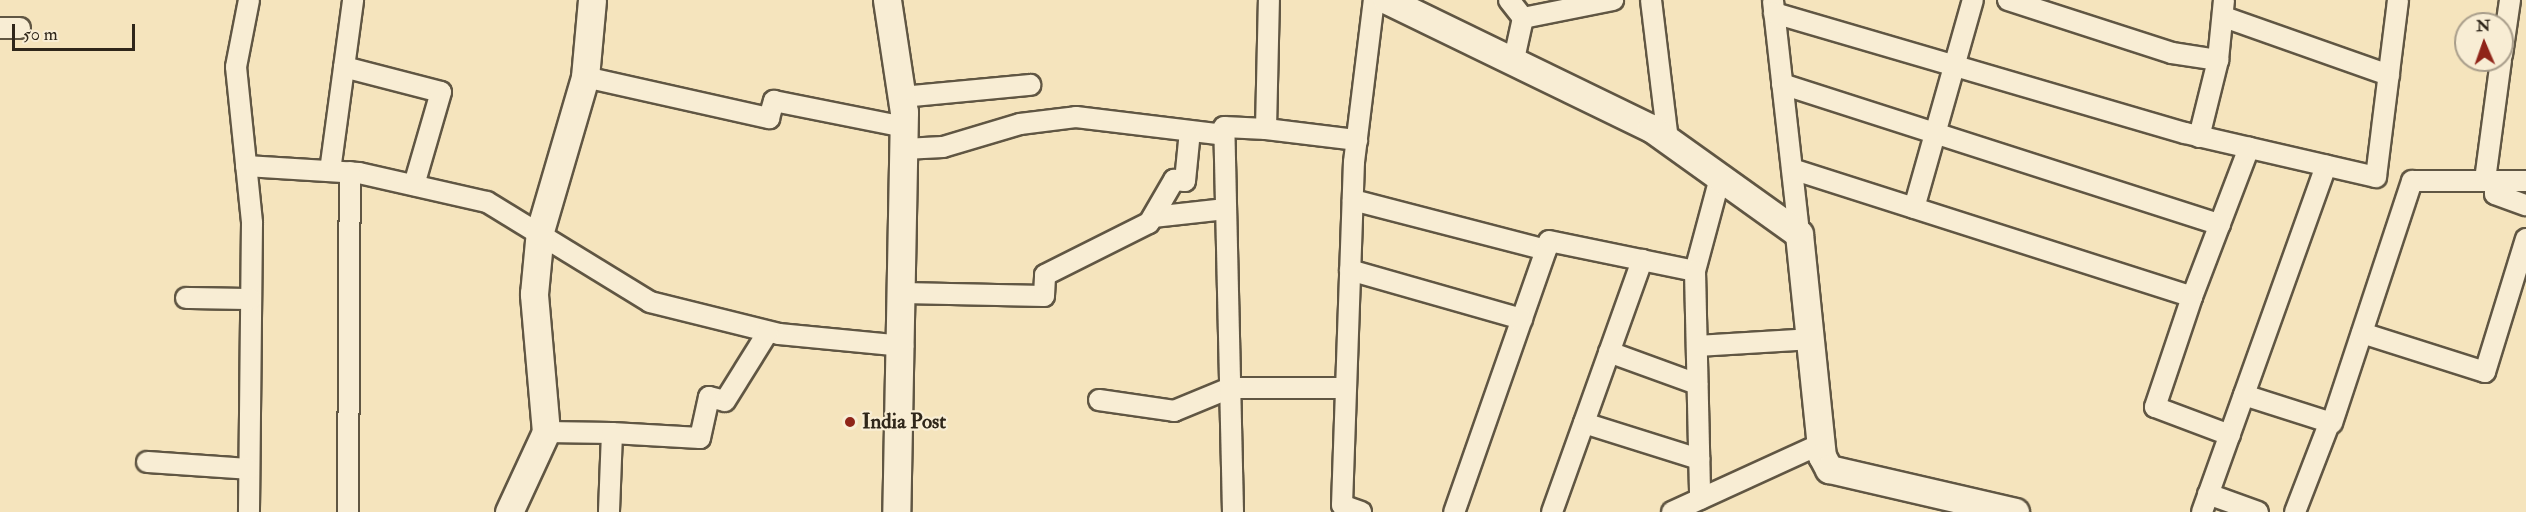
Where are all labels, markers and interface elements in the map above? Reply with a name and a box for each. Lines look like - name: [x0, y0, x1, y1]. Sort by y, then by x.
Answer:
- scale bar: [15, 12, 138, 50]
- north arrow: [2454, 12, 2514, 72]
- text: N: [2476, 16, 2491, 36]
- text: 50 m: [23, 23, 58, 46]
- place label: India Post: [862, 409, 946, 435]
- marker: India Post: [843, 415, 857, 429]

